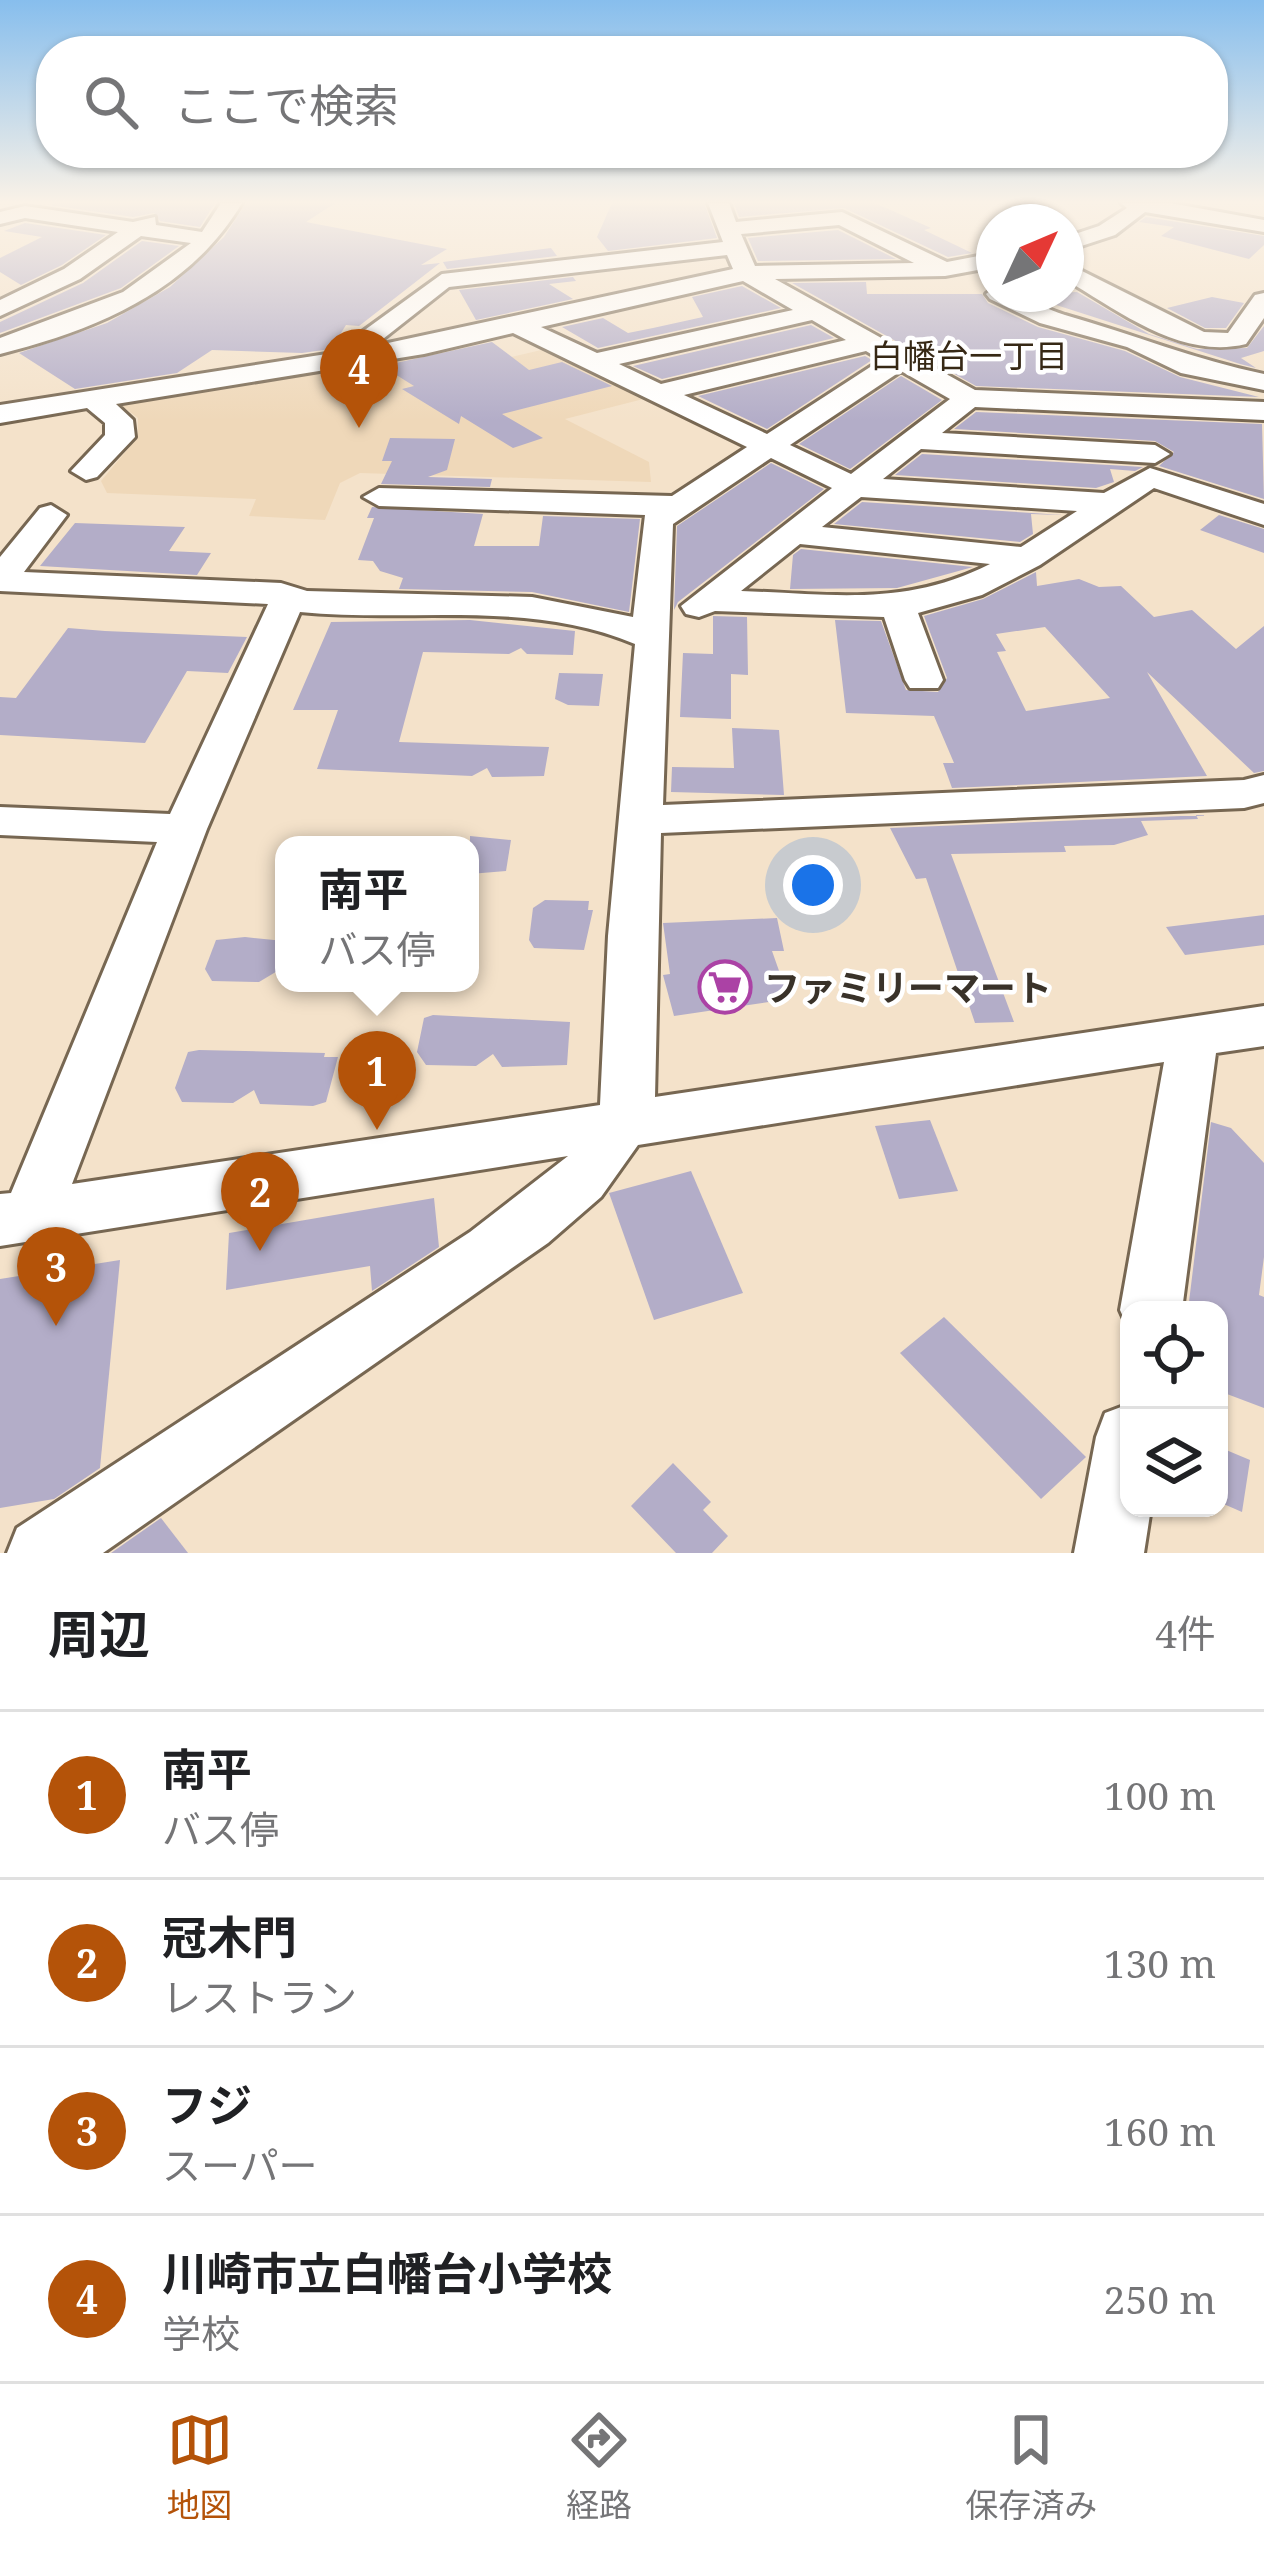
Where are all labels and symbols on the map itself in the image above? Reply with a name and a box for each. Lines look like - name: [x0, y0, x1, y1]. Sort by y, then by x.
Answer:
- north arrow: [976, 204, 1084, 312]
- pin: 4: [320, 329, 398, 428]
- district label: 白幡台一丁目: [870, 333, 1068, 378]
- your location: [783, 855, 843, 915]
- supermarket icon: ファミリーマート: [697, 959, 753, 1015]
- place label: ファミリーマート: [764, 963, 1052, 1012]
- pin: 1: [338, 1031, 416, 1130]
- pin: 2: [221, 1152, 299, 1251]
- pin: 3: [17, 1227, 95, 1326]

